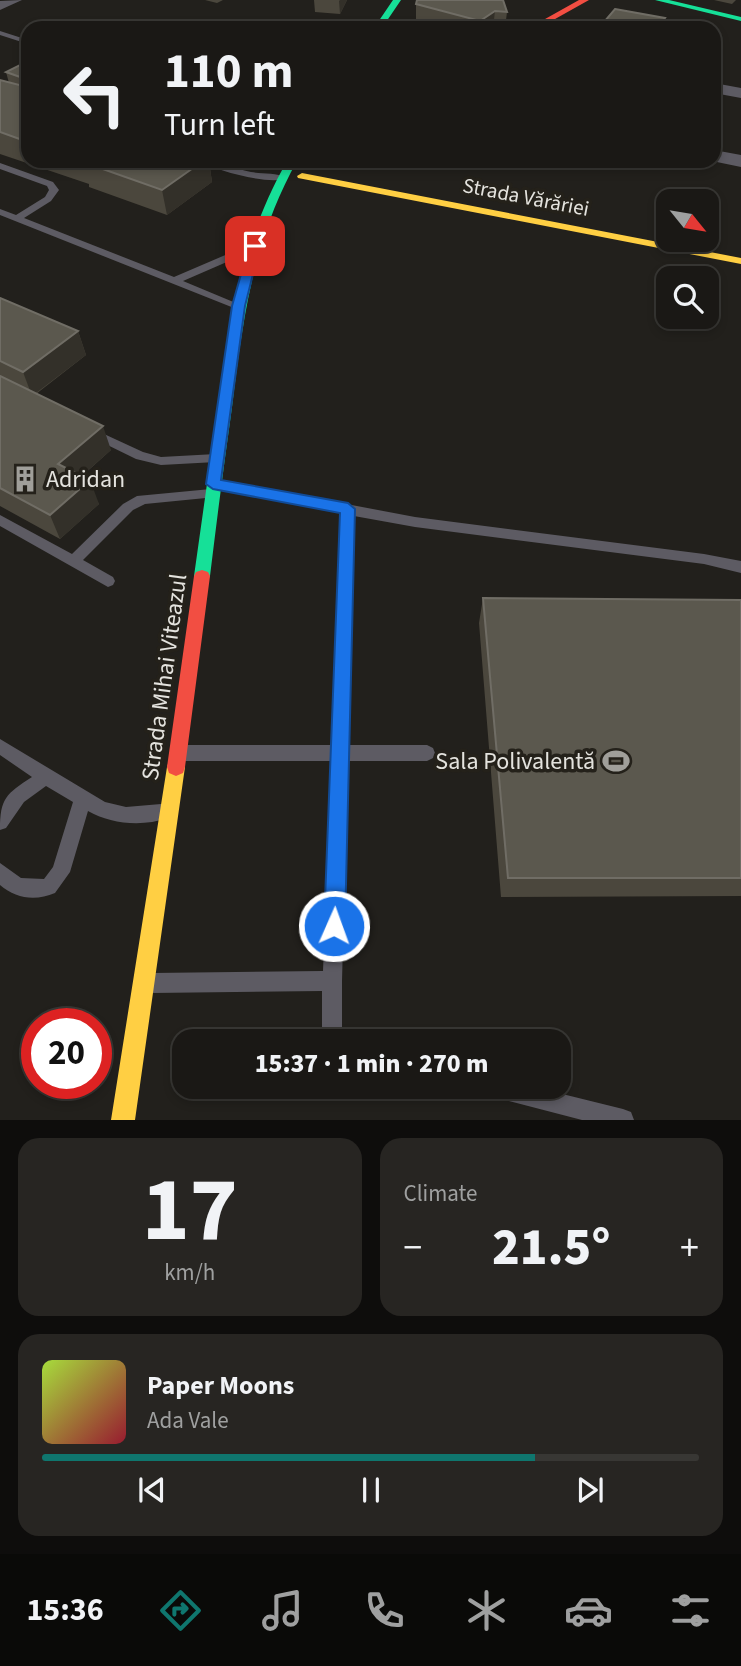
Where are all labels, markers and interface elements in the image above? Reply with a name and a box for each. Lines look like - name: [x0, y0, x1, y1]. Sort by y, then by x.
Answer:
- text: 110 m: [164, 37, 293, 107]
- icon: left: [49, 49, 140, 140]
- text: Turn left: [164, 102, 275, 148]
- street label: Strada Vărăriei: [460, 170, 592, 224]
- north arrow: [656, 189, 719, 252]
- map controls: [656, 189, 719, 329]
- pin: [225, 216, 285, 276]
- icon: arrive: [236, 227, 274, 265]
- button: search: [656, 266, 719, 329]
- place label: Adridan: [46, 462, 125, 497]
- building icon: Adridan: [10, 464, 40, 494]
- street label: Strada Mihai Viteazul: [133, 571, 196, 783]
- place label: Sala Polivalentă: [435, 744, 595, 779]
- sports icon: Sala Polivalentă: [601, 746, 631, 776]
- position arrow: [297, 889, 371, 963]
- speed limit sign: 20: [21, 1008, 112, 1099]
- text: 15:37 · 1 min · 270 m: [255, 1045, 488, 1082]
- text: 17: [142, 1146, 238, 1275]
- text: Climate: [404, 1177, 477, 1210]
- text: 21.5°: [492, 1211, 611, 1285]
- text: −: [404, 1221, 422, 1275]
- text: +: [680, 1221, 699, 1275]
- text: km/h: [164, 1256, 215, 1289]
- text: Paper Moons: [147, 1367, 294, 1404]
- text: Ada Vale: [147, 1404, 229, 1437]
- icon: previous: [133, 1471, 171, 1509]
- icon: pause: [352, 1471, 390, 1509]
- icon: next: [571, 1471, 609, 1509]
- icon: directions: [156, 1586, 205, 1635]
- icon: music: [258, 1586, 307, 1635]
- icon: phone: [360, 1586, 409, 1635]
- icon: climate: [462, 1586, 511, 1635]
- icon: car: [564, 1586, 613, 1635]
- icon: filters: [666, 1586, 715, 1635]
- text: 15:36: [26, 1587, 104, 1633]

